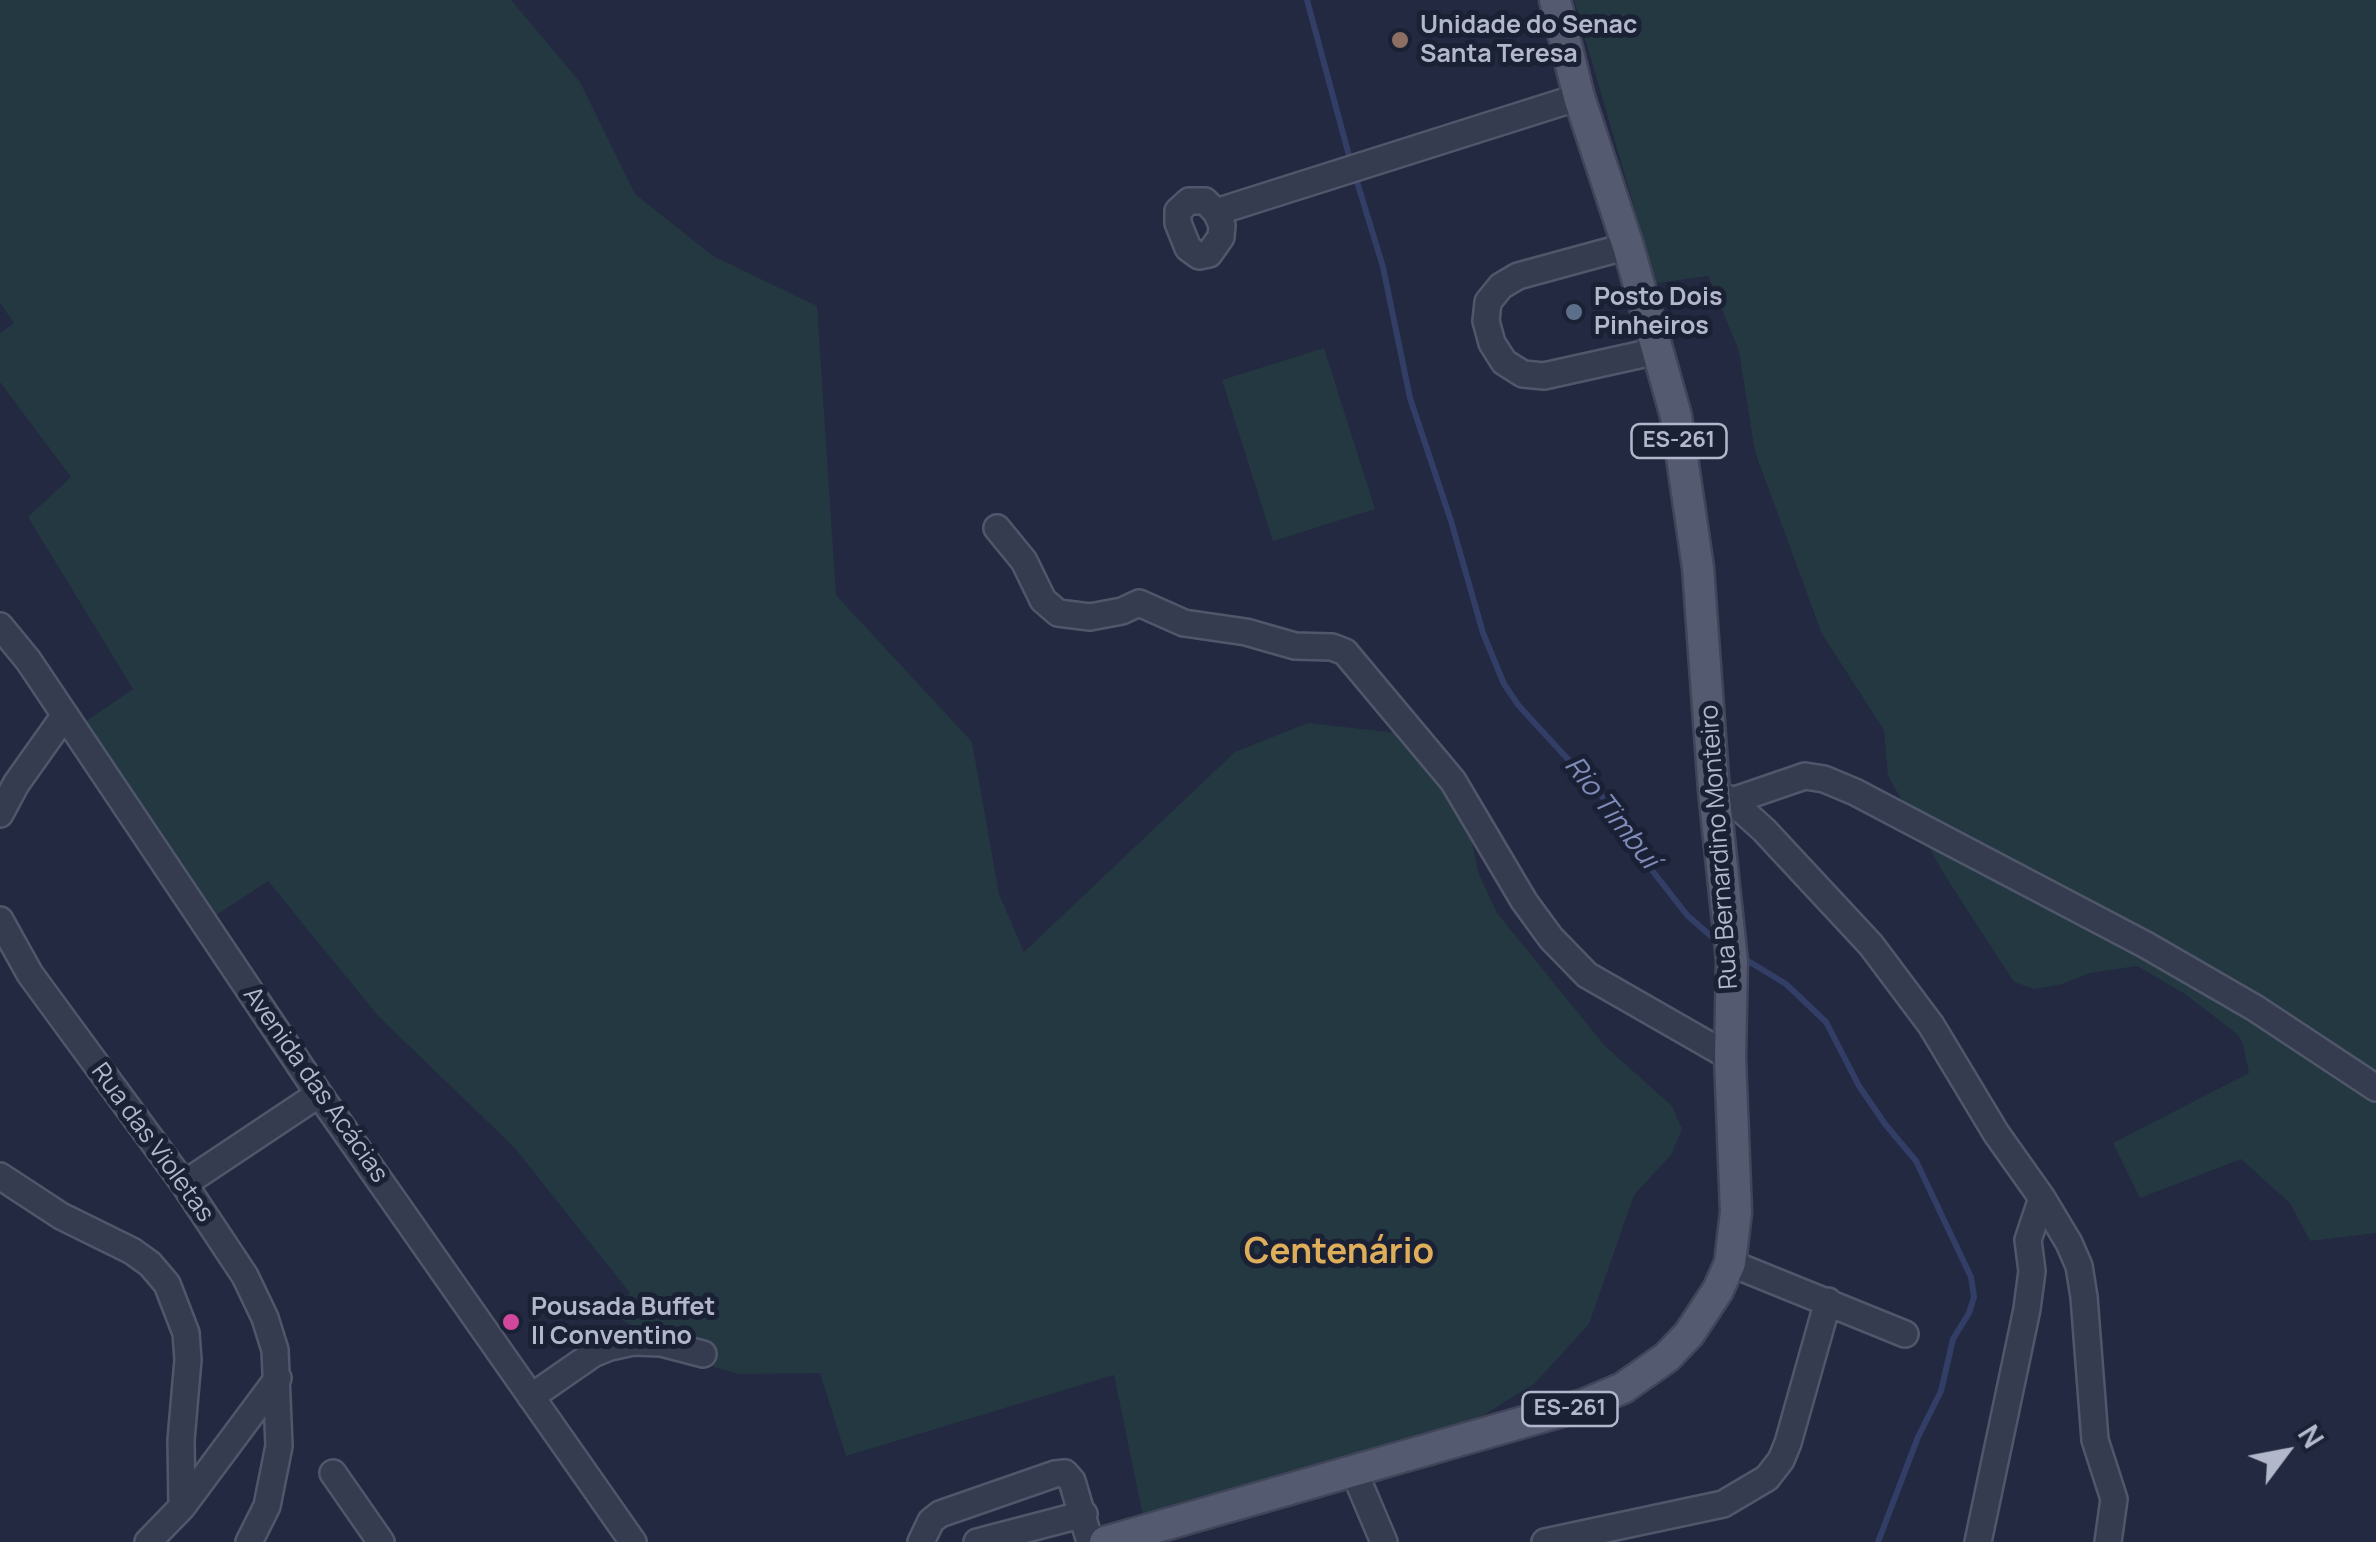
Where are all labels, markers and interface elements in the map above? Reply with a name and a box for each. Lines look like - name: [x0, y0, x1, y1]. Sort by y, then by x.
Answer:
- place label: Unidade do Senac Santa Teresa: [1420, 11, 1637, 70]
- marker: Unidade do Senac Santa Teresa: [1389, 29, 1411, 51]
- place label: Posto Dois Pinheiros: [1594, 283, 1723, 342]
- marker: Posto Dois Pinheiros: [1563, 301, 1585, 323]
- road number: ES-261: [1632, 424, 1726, 458]
- street label: Rua Bernardino Monteiro: [1695, 704, 1745, 990]
- water label: Rio Timbuí: [1557, 750, 1665, 876]
- street label: Avenida das Acácias: [236, 981, 394, 1189]
- street label: Rua das Violetas: [84, 1058, 220, 1228]
- district label: Centenário: [1244, 1232, 1434, 1274]
- place label: Pousada Buffet Il Conventino: [531, 1293, 715, 1352]
- marker: Pousada Buffet Il Conventino: [500, 1311, 522, 1333]
- road number: ES-261: [1522, 1392, 1618, 1426]
- north arrow: [2236, 1402, 2336, 1502]
- text: N: [2290, 1418, 2333, 1455]

